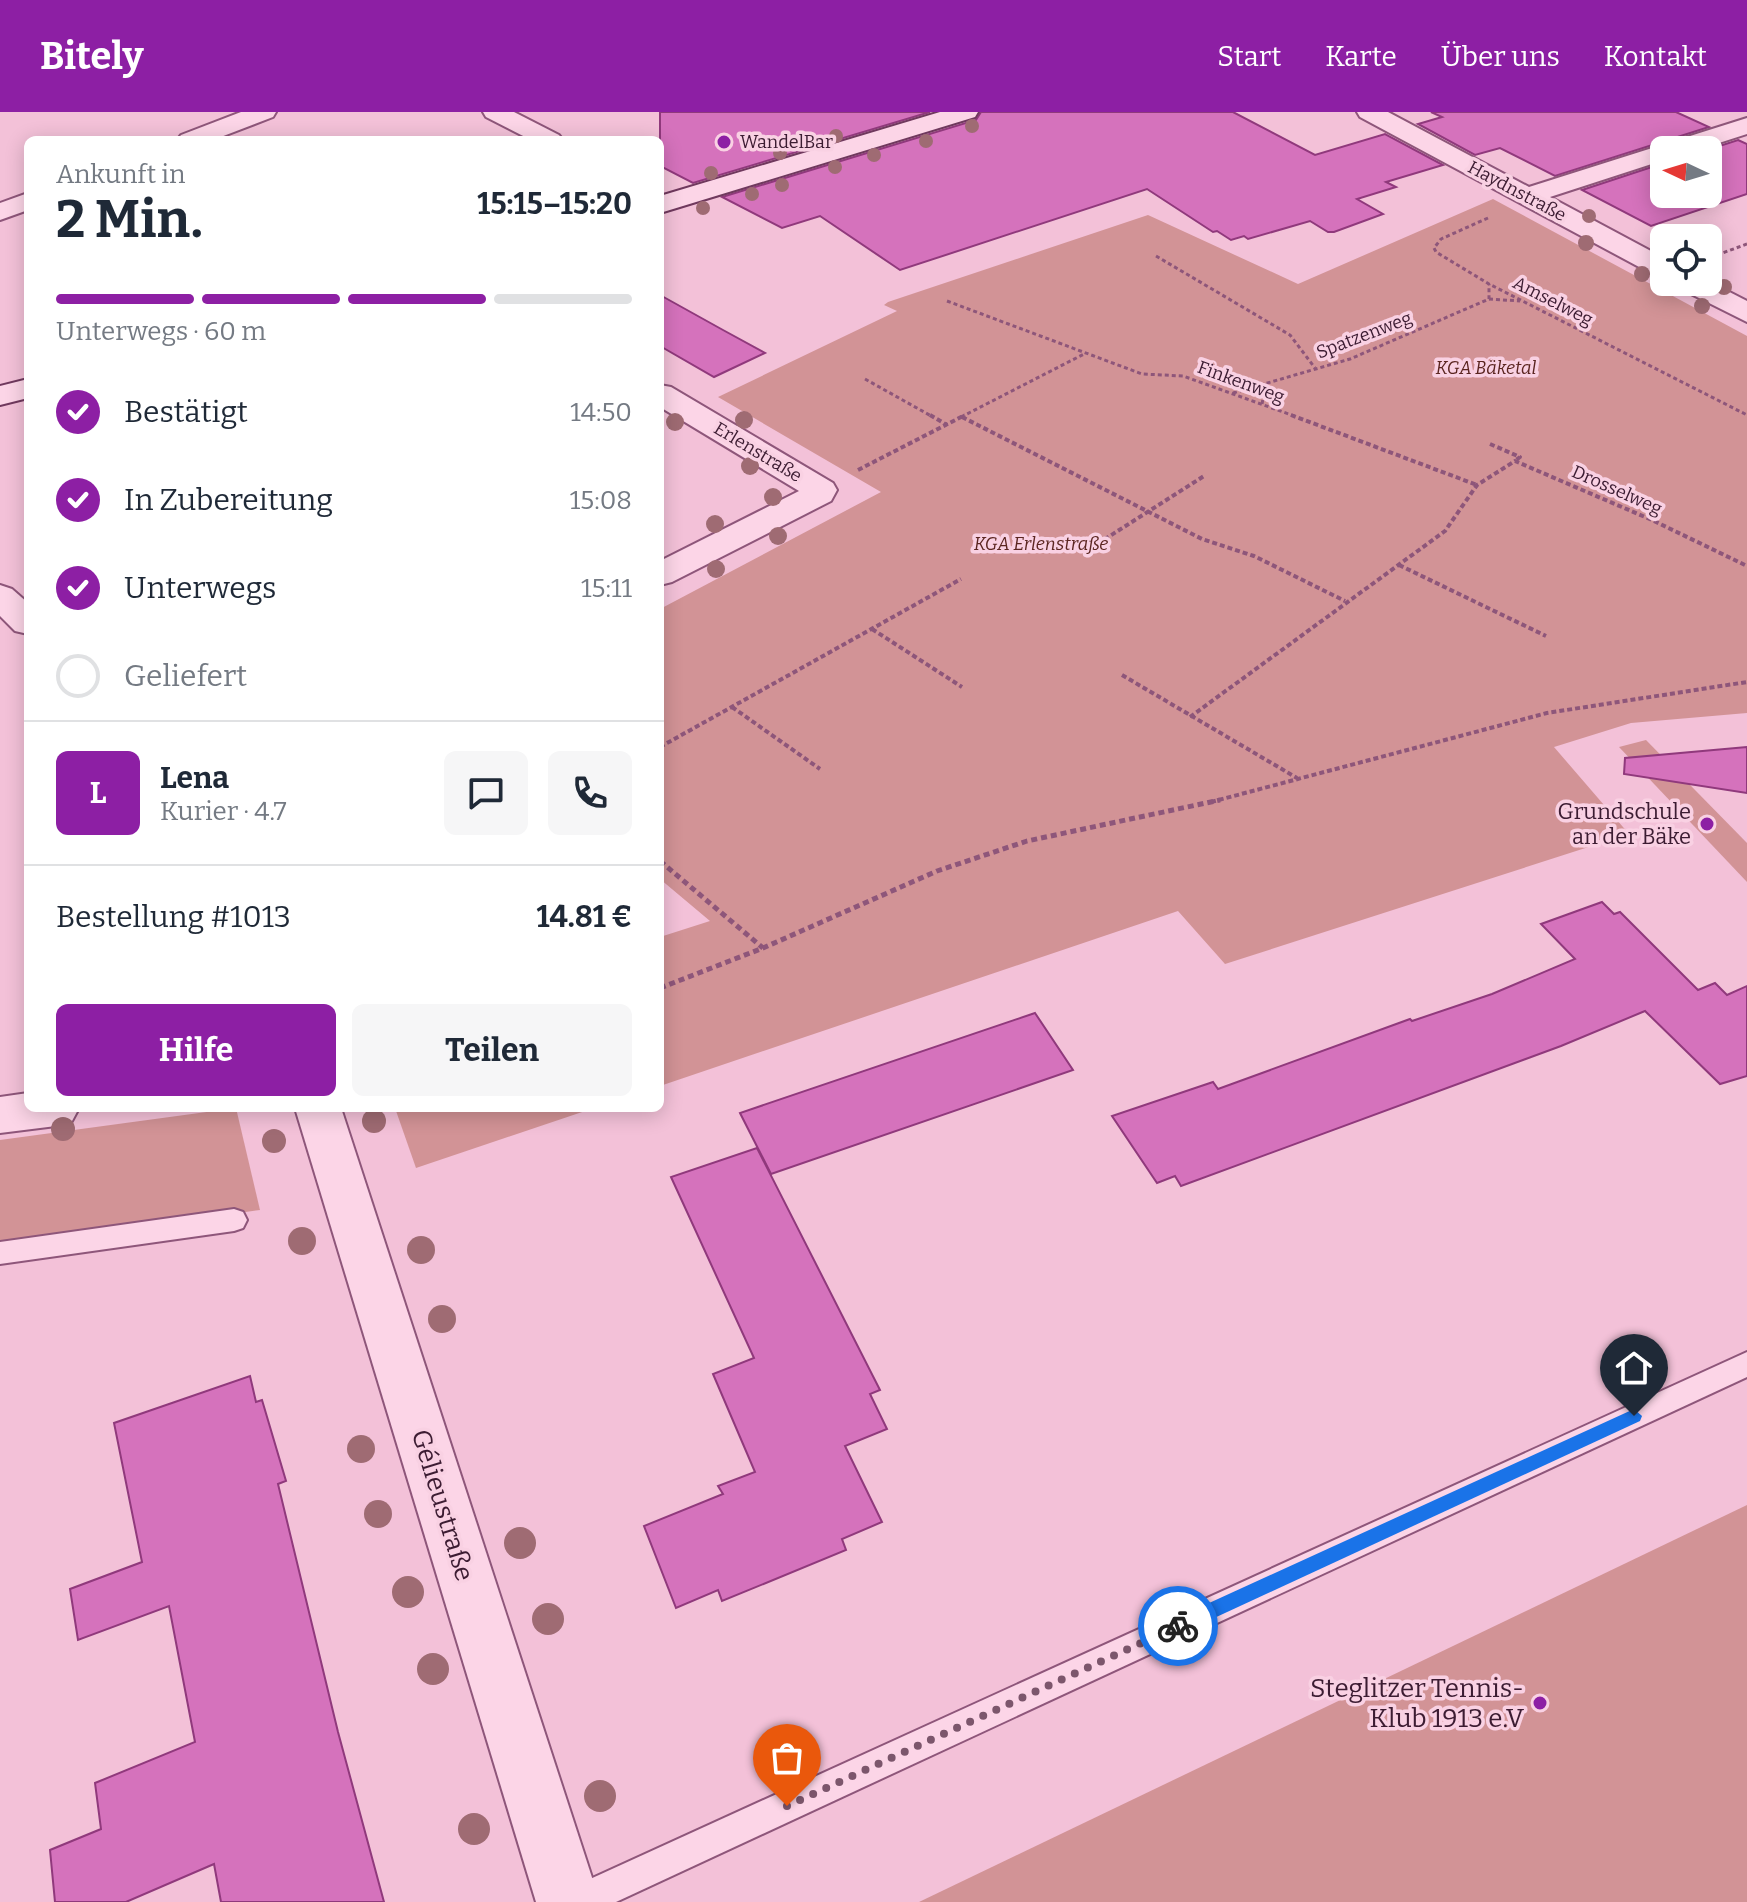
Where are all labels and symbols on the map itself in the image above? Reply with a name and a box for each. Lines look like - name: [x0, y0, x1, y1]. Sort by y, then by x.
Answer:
- place label: WandelBar: [740, 131, 833, 153]
- marker: WandelBar: [715, 133, 733, 151]
- north arrow: [1650, 136, 1722, 208]
- street label: Haydnstraße: [1464, 156, 1570, 226]
- street label: Amselweg: [1509, 271, 1597, 331]
- street label: Spatzenweg: [1313, 307, 1415, 363]
- street label: Finkenweg: [1195, 356, 1287, 408]
- park label: KGA Bäketal: [1436, 357, 1537, 379]
- street label: Erlenstraße: [710, 417, 806, 487]
- street label: Drosselweg: [1568, 460, 1666, 520]
- park label: KGA Erlenstraße: [974, 533, 1108, 555]
- place label: Grundschule an der Bäke: [1557, 798, 1691, 850]
- marker: Grundschule an der Bäke: [1698, 815, 1716, 833]
- pin: [1600, 1334, 1668, 1416]
- street label: Gélieustraße: [405, 1426, 480, 1585]
- courier: [1138, 1586, 1218, 1666]
- place label: Steglitzer Tennis- Klub 1913 e.V: [1310, 1673, 1524, 1734]
- marker: Steglitzer Tennis- Klub 1913 e.V: [1531, 1694, 1549, 1712]
- pin: [753, 1724, 821, 1806]

